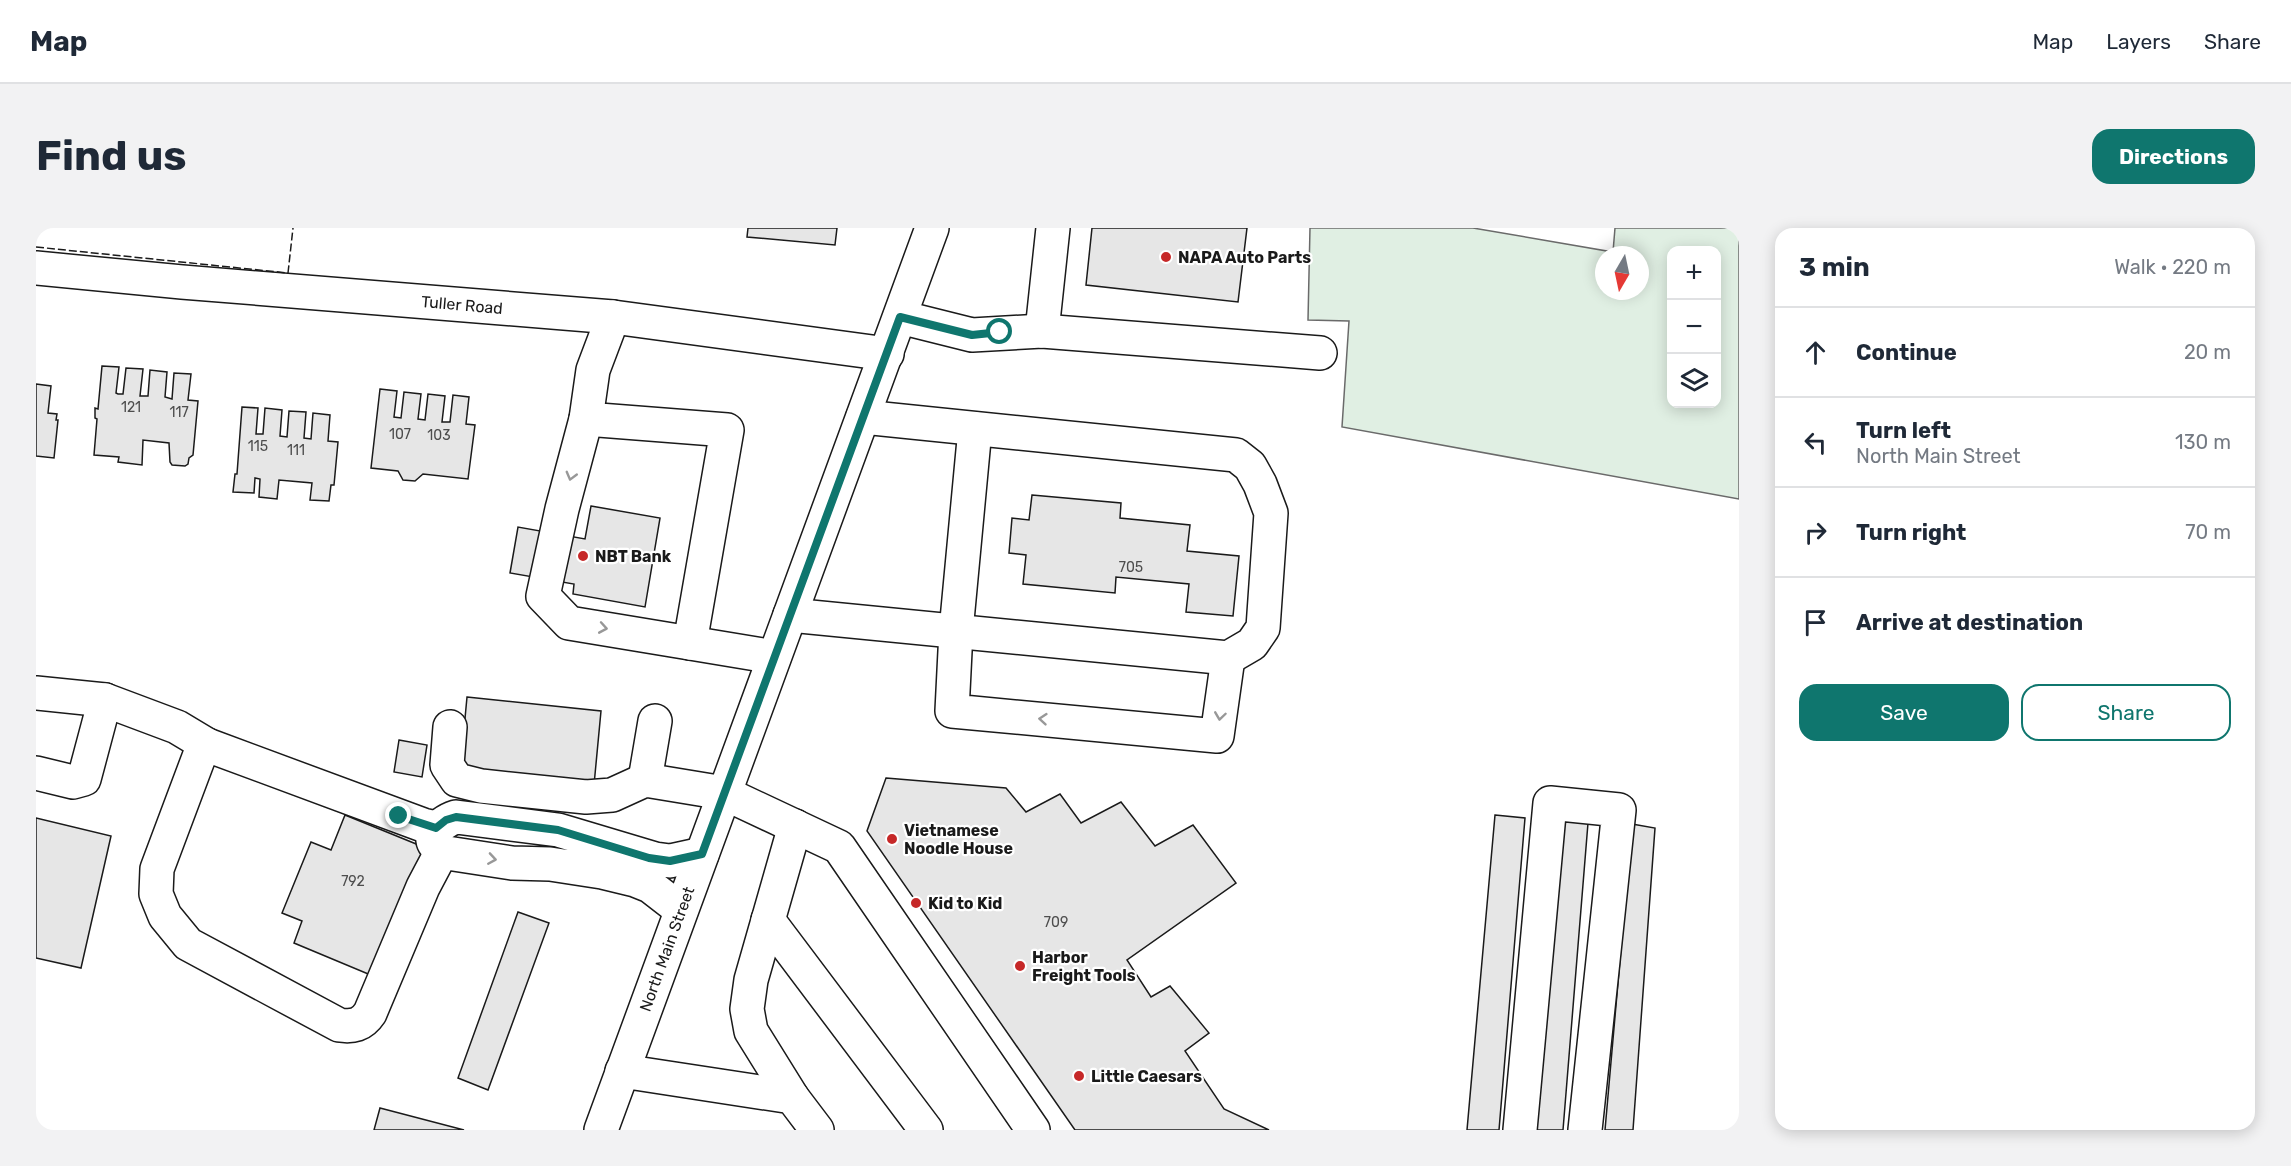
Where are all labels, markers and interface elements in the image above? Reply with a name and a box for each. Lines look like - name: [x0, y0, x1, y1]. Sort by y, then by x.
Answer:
- text: Map: [30, 25, 87, 58]
- text: Map: [2032, 29, 2073, 54]
- text: Layers: [2106, 29, 2171, 54]
- text: Share: [2204, 29, 2261, 54]
- button: Directions: [2092, 129, 2255, 184]
- text: Find us: [36, 131, 187, 181]
- north arrow: [1595, 246, 1649, 300]
- map controls: [1667, 246, 1721, 408]
- button: +: [1667, 246, 1721, 300]
- place label: NAPA Auto Parts: [1178, 248, 1311, 267]
- marker: NAPA Auto Parts: [1159, 250, 1173, 264]
- text: 3 min: [1799, 252, 1870, 283]
- text: Walk · 220 m: [2114, 255, 2231, 279]
- street label: Tuller Road: [420, 292, 504, 318]
- button: −: [1667, 300, 1721, 354]
- route start: [986, 318, 1012, 344]
- icon: ahead: [1799, 336, 1832, 369]
- text: Continue: [1856, 339, 1957, 366]
- text: 20 m: [2184, 340, 2231, 364]
- button: layers: [1667, 354, 1721, 408]
- house number: 121: [121, 399, 141, 416]
- house number: 117: [169, 404, 189, 421]
- text: Turn left: [1856, 417, 1951, 444]
- house number: 107: [389, 426, 411, 443]
- icon: left: [1799, 426, 1832, 459]
- house number: 103: [427, 427, 451, 444]
- text: 130 m: [2175, 430, 2231, 454]
- house number: 115: [248, 438, 268, 455]
- house number: 111: [287, 442, 305, 459]
- text: North Main Street: [1856, 444, 2020, 468]
- one-way arrow: [566, 470, 578, 480]
- icon: right: [1799, 516, 1832, 549]
- text: Turn right: [1856, 519, 1966, 546]
- text: 70 m: [2185, 520, 2231, 544]
- place label: NBT Bank: [595, 547, 672, 566]
- marker: NBT Bank: [576, 549, 590, 563]
- house number: 705: [1119, 559, 1143, 576]
- icon: arrive: [1799, 606, 1832, 639]
- text: Arrive at destination: [1856, 609, 2083, 636]
- one-way arrow: [598, 622, 607, 634]
- button: Save: [1799, 684, 2009, 741]
- button: Share: [2021, 684, 2231, 741]
- one-way arrow: [1214, 711, 1226, 720]
- one-way arrow: [1038, 713, 1048, 726]
- route end: [385, 802, 411, 828]
- place label: Vietnamese Noodle House: [904, 821, 1013, 858]
- marker: Vietnamese Noodle House: [885, 832, 899, 846]
- one-way arrow: [487, 853, 497, 865]
- house number: 792: [341, 873, 365, 890]
- street label: North Main Street: [636, 884, 698, 1014]
- place label: Kid to Kid: [928, 894, 1002, 913]
- marker: Kid to Kid: [909, 896, 923, 910]
- house number: 709: [1044, 914, 1068, 931]
- place label: Harbor Freight Tools: [1032, 948, 1136, 985]
- marker: Harbor Freight Tools: [1013, 959, 1027, 973]
- place label: Little Caesars: [1091, 1067, 1202, 1086]
- marker: Little Caesars: [1072, 1069, 1086, 1083]

